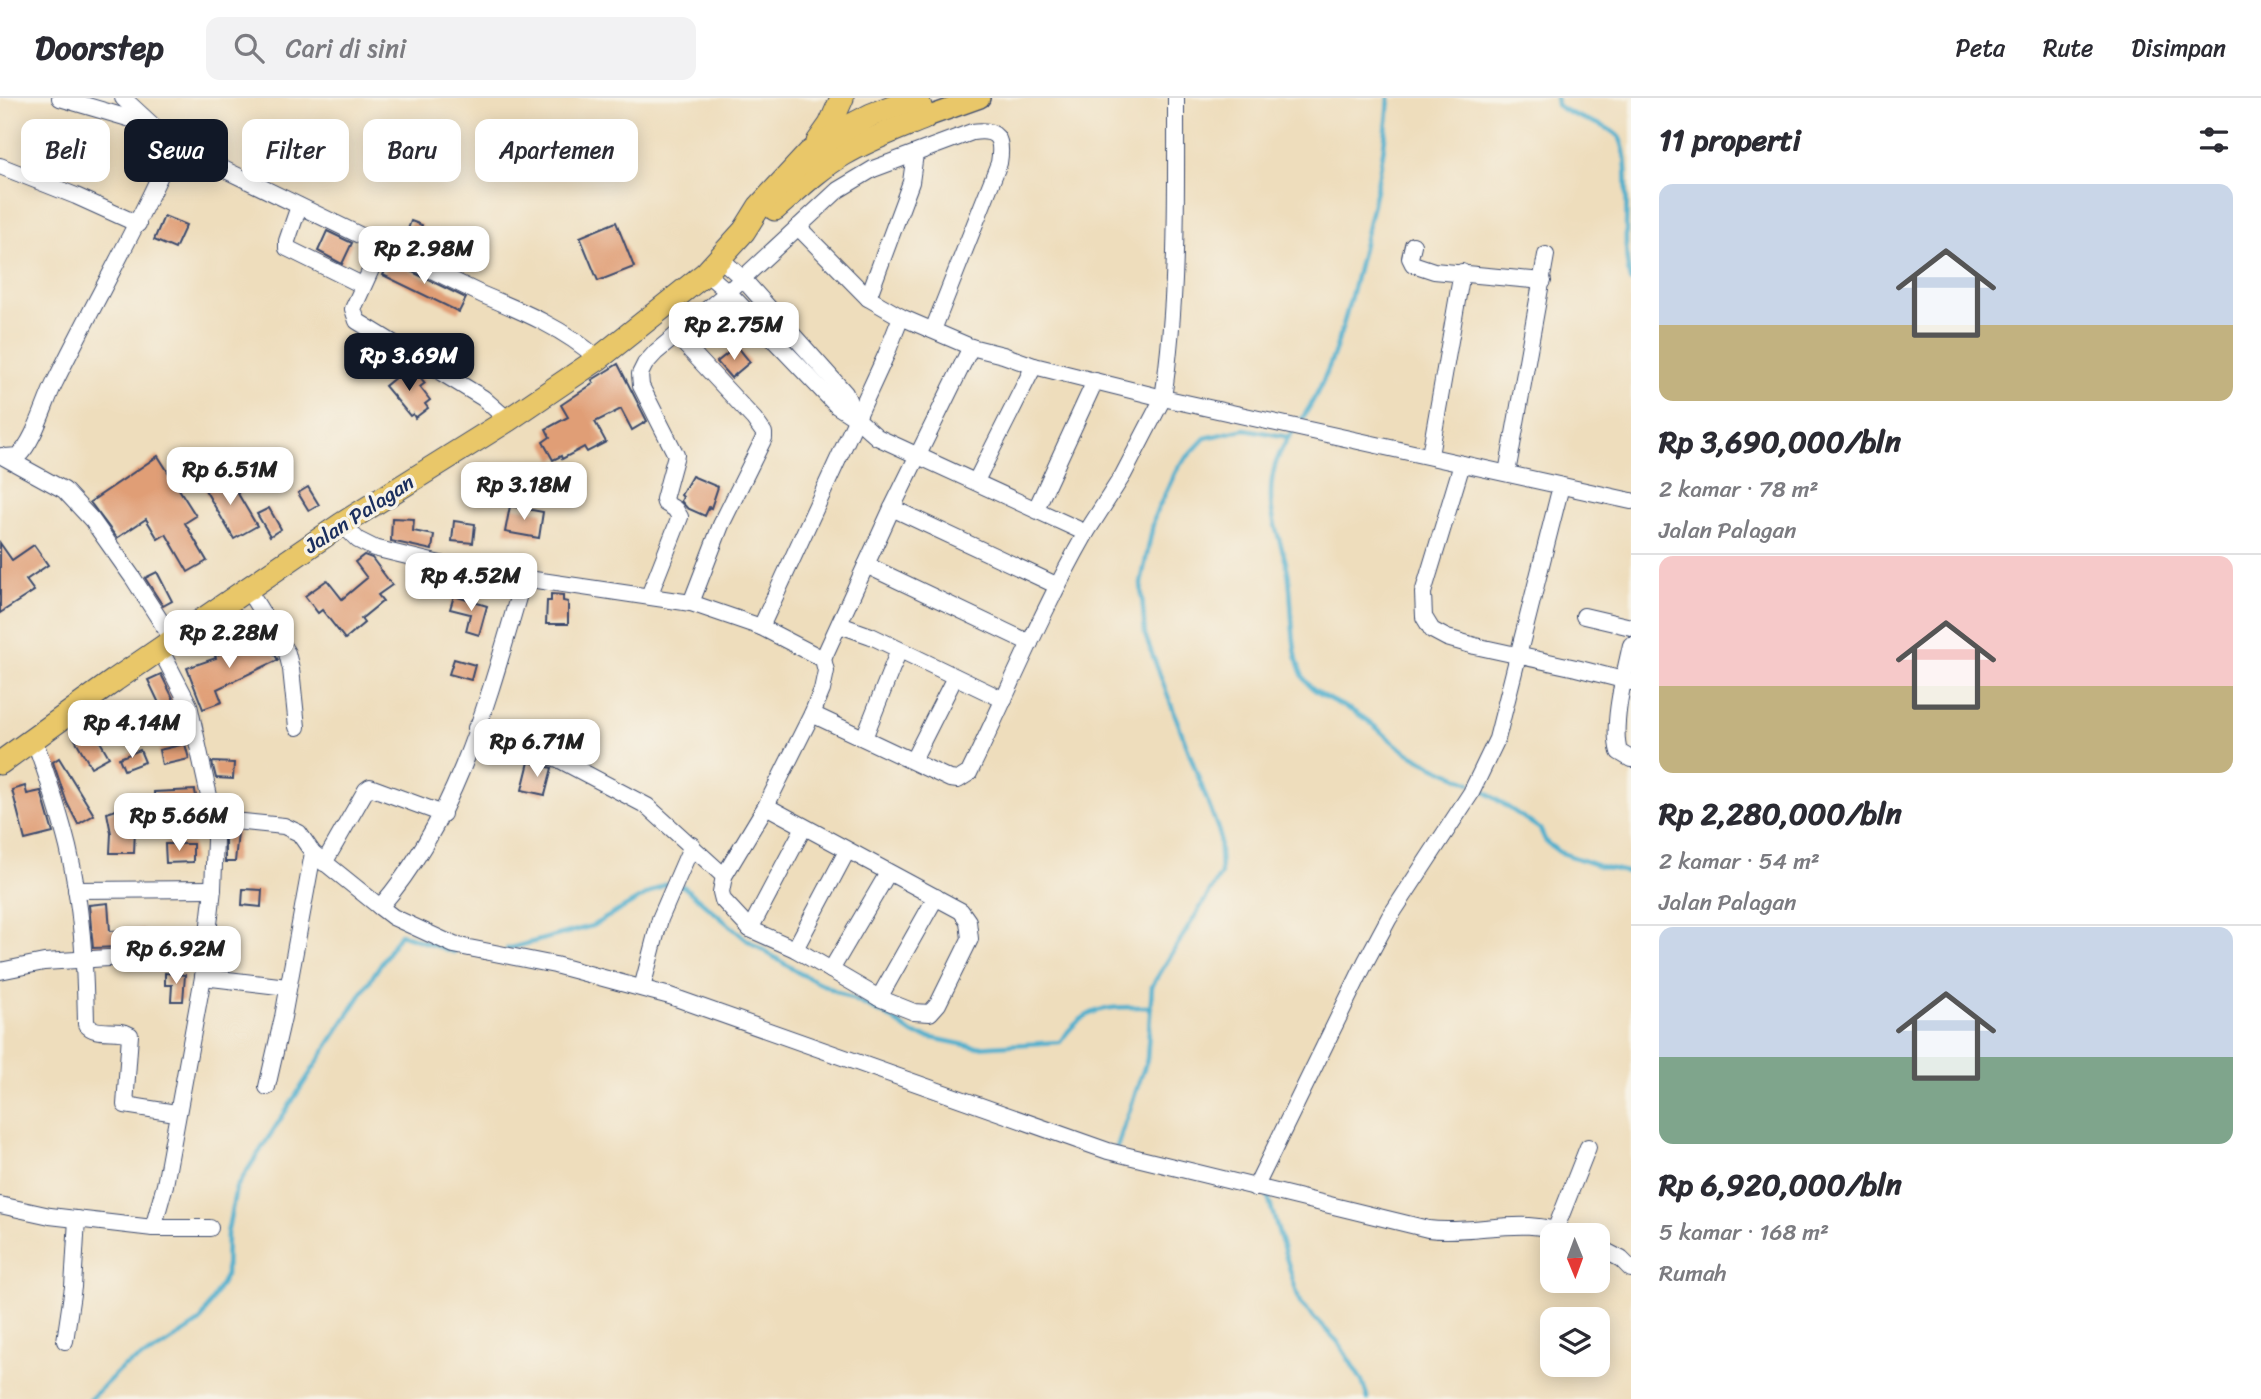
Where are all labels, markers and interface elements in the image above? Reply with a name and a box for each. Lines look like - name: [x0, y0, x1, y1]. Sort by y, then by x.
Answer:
- search box: [206, 17, 696, 80]
- text: Doorstep: [35, 19, 164, 77]
- text: Cari di sini: [286, 25, 406, 71]
- text: Peta: [1956, 27, 2005, 69]
- text: Rute: [2043, 27, 2093, 69]
- text: Disimpan: [2131, 27, 2226, 69]
- icon: search: [230, 29, 268, 67]
- text: 11 properti: [1659, 113, 1801, 167]
- chip: Beli: [21, 119, 110, 182]
- chip: Sewa: [124, 119, 228, 182]
- chip: Filter: [242, 119, 349, 182]
- chip: Baru: [363, 119, 461, 182]
- chip: Apartemen: [475, 119, 638, 182]
- icon: filters: [2195, 121, 2233, 159]
- pin: Rp 2.98M: [352, 226, 496, 286]
- text: Rp 2.98M: [374, 228, 474, 269]
- icon: home: [1883, 230, 2009, 356]
- pin: Rp 2.75M: [662, 302, 806, 362]
- text: Rp 2.75M: [685, 304, 783, 345]
- pin: Rp 3.69M: [337, 334, 481, 393]
- text: Rp 3.69M: [360, 335, 458, 376]
- text: Rp 3,690,000/bln: [1659, 415, 1901, 469]
- pin: Rp 6.51M: [158, 448, 302, 507]
- text: Rp 6.51M: [183, 449, 277, 490]
- pin: Rp 3.18M: [452, 462, 596, 522]
- street label: Jalan Palagan: [295, 464, 422, 565]
- text: Rp 3.18M: [477, 464, 571, 505]
- text: 2 kamar · 78 m²: [1659, 469, 1818, 510]
- text: Jalan Palagan: [1659, 510, 1797, 551]
- pin: Rp 4.52M: [399, 554, 543, 613]
- text: Rp 4.52M: [421, 555, 521, 596]
- icon: home: [1883, 602, 2009, 728]
- pin: Rp 2.28M: [157, 610, 301, 670]
- text: Rp 2.28M: [180, 612, 278, 653]
- pin: Rp 4.14M: [60, 700, 204, 760]
- text: Rp 4.14M: [84, 702, 180, 743]
- pin: Rp 6.71M: [465, 720, 609, 779]
- text: Rp 6.71M: [490, 721, 584, 762]
- text: Rp 2,280,000/bln: [1659, 787, 1902, 841]
- pin: Rp 5.66M: [107, 794, 251, 853]
- text: Rp 5.66M: [130, 795, 228, 836]
- text: 2 kamar · 54 m²: [1659, 841, 1820, 882]
- text: Jalan Palagan: [1659, 882, 1797, 923]
- pin: Rp 6.92M: [104, 926, 248, 986]
- text: Rp 6.92M: [127, 928, 225, 969]
- icon: home: [1883, 973, 2009, 1099]
- text: Rp 6,920,000/bln: [1659, 1158, 1902, 1212]
- text: 5 kamar · 168 m²: [1659, 1212, 1829, 1253]
- north arrow: [1540, 1223, 1610, 1293]
- map controls: [1540, 1223, 1610, 1377]
- text: Rumah: [1659, 1253, 1727, 1294]
- button: layers: [1540, 1307, 1610, 1377]

